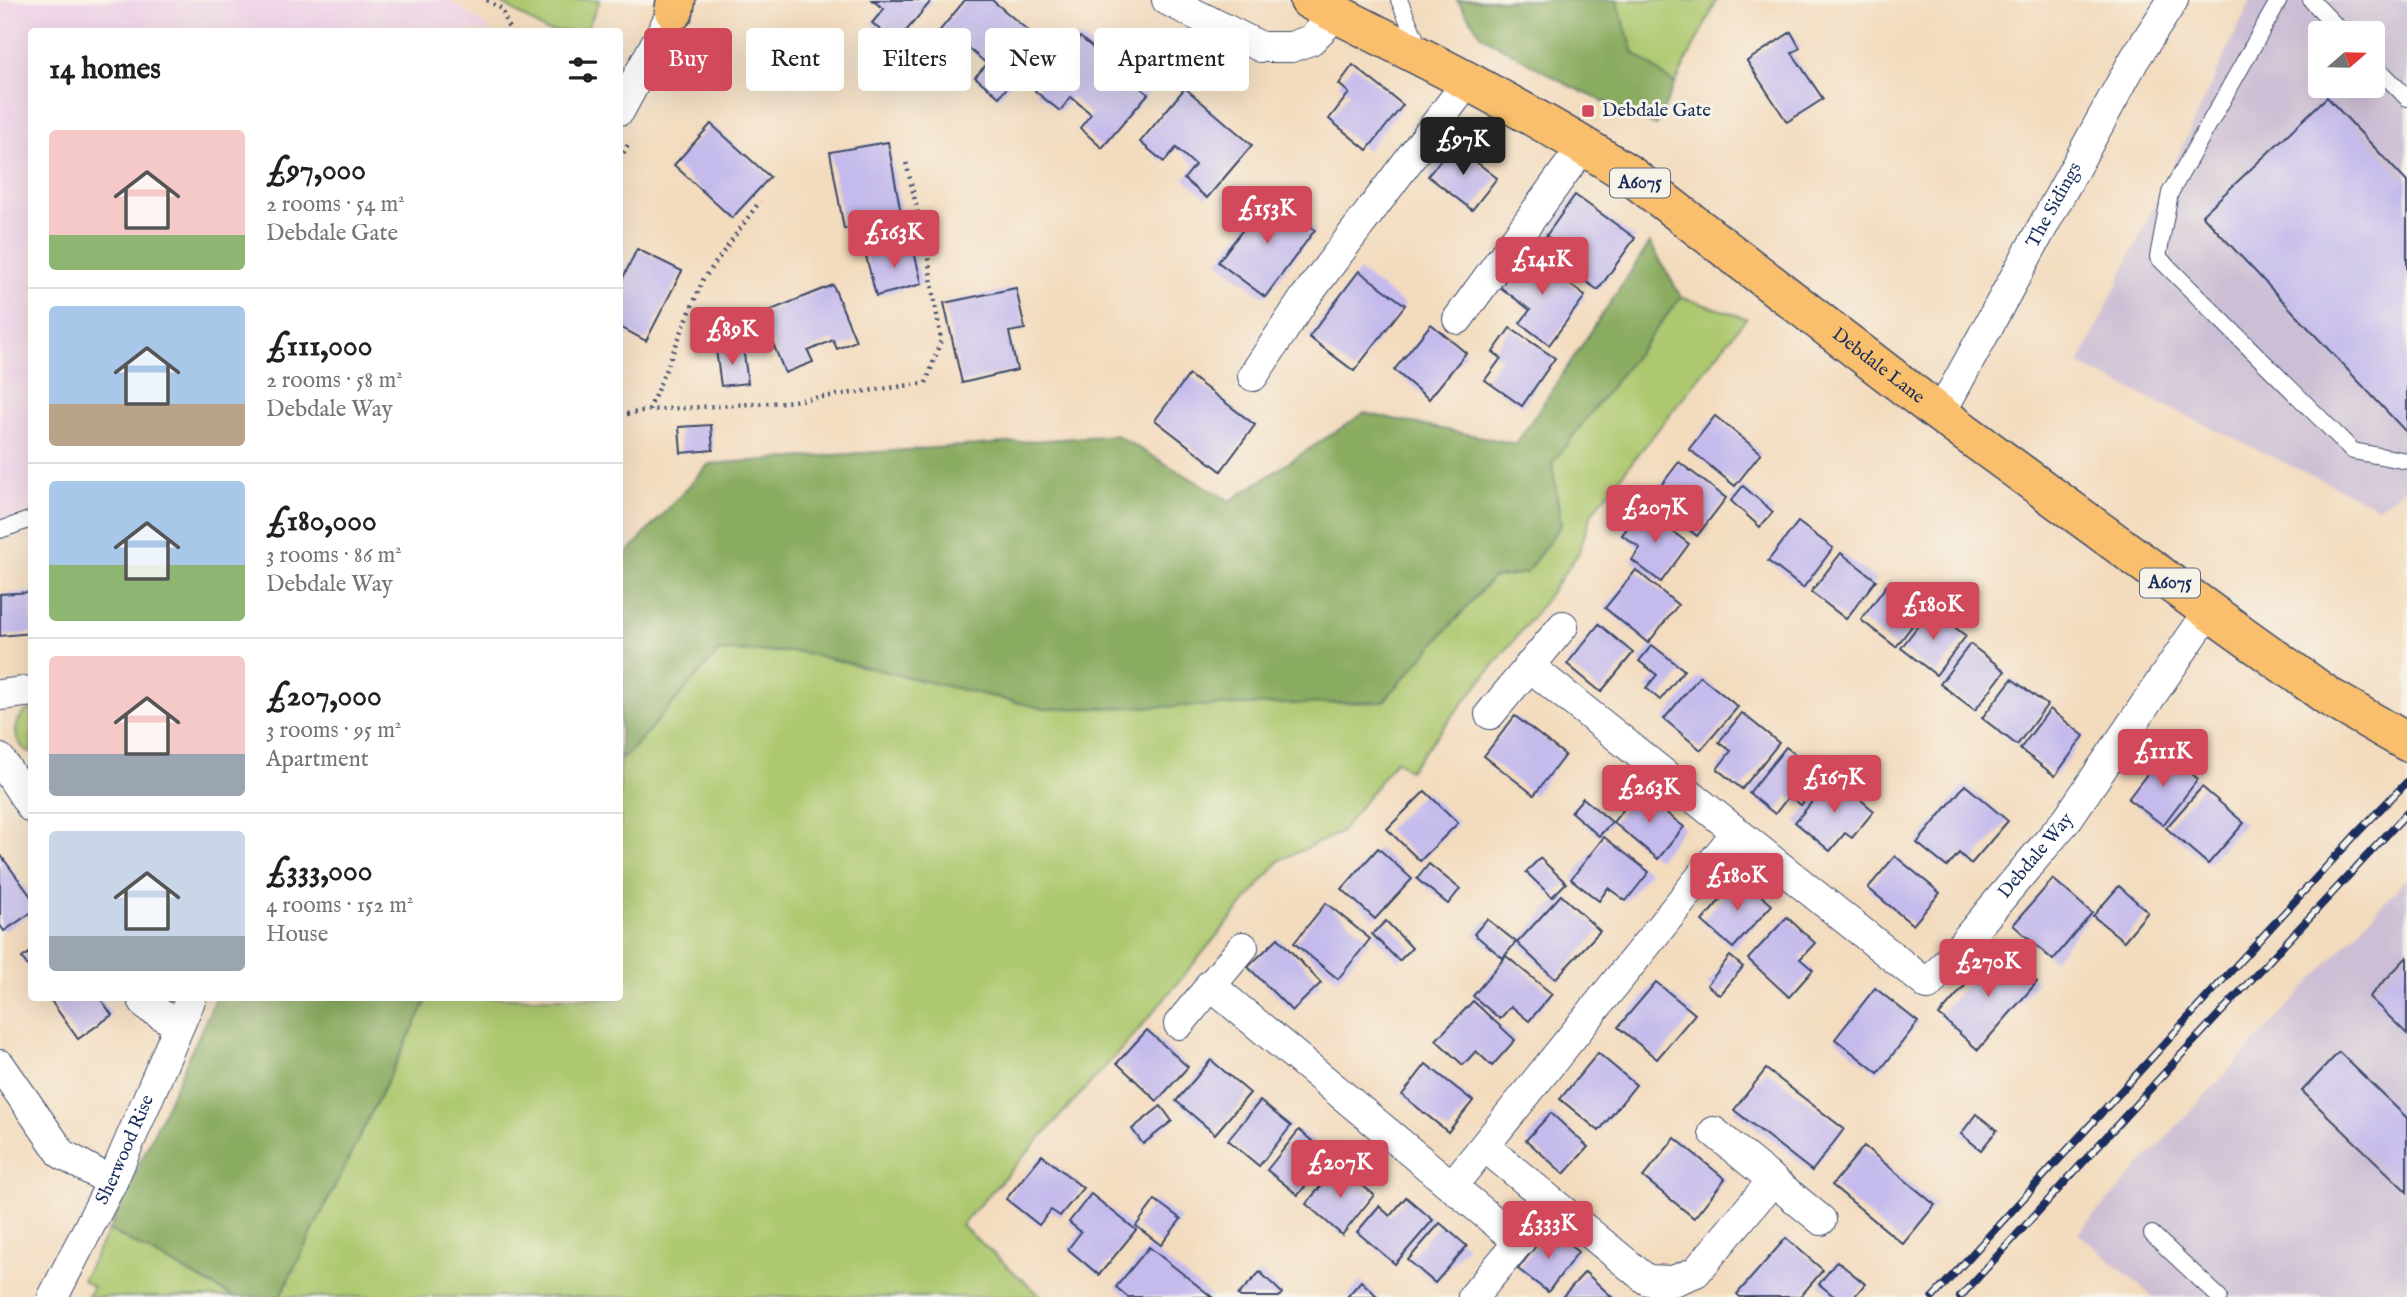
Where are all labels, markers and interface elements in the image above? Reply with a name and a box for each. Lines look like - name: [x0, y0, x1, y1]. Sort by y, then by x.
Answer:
- north arrow: [2308, 21, 2385, 98]
- map controls: [2308, 21, 2385, 98]
- chip: Buy: [644, 28, 732, 91]
- chip: Rent: [746, 28, 844, 91]
- chip: Filters: [858, 28, 971, 91]
- chip: New: [985, 28, 1080, 91]
- chip: Apartment: [1094, 28, 1249, 91]
- text: 14 homes: [49, 51, 161, 89]
- icon: filters: [564, 51, 602, 89]
- place label: Debdale Gate: [1602, 99, 1711, 123]
- marker: Debdale Gate: [1580, 103, 1596, 119]
- pin: £97K: [1422, 118, 1504, 177]
- text: £97K: [1436, 125, 1490, 154]
- text: £97,000: [266, 152, 366, 190]
- icon: home: [105, 158, 189, 242]
- street label: The Sidings: [2021, 158, 2087, 252]
- road number: A6075: [1610, 168, 1670, 198]
- pin: £153K: [1218, 187, 1316, 246]
- text: 2 rooms · 54 m²: [266, 190, 405, 219]
- text: £153K: [1238, 194, 1296, 223]
- pin: £163K: [845, 210, 943, 270]
- text: £163K: [864, 218, 924, 247]
- text: Debdale Gate: [266, 219, 398, 248]
- pin: £141K: [1493, 238, 1591, 297]
- text: £141K: [1512, 245, 1572, 274]
- pin: £89K: [691, 308, 773, 367]
- text: £89K: [706, 315, 758, 344]
- street label: Debdale Lane: [1827, 323, 1930, 410]
- text: £111,000: [266, 328, 373, 366]
- icon: home: [105, 334, 189, 418]
- text: 2 rooms · 58 m²: [266, 366, 403, 395]
- text: Debdale Way: [266, 395, 393, 424]
- pin: £207K: [1606, 486, 1704, 545]
- text: £207K: [1622, 493, 1688, 522]
- text: £180,000: [266, 503, 377, 541]
- icon: home: [105, 509, 189, 593]
- text: 3 rooms · 86 m²: [266, 541, 402, 570]
- road number: A6075: [2140, 568, 2200, 598]
- text: Debdale Way: [266, 570, 393, 599]
- pin: £180K: [1884, 582, 1982, 642]
- text: £180K: [1902, 590, 1964, 619]
- text: £207,000: [266, 678, 382, 716]
- icon: home: [105, 684, 189, 768]
- text: 3 rooms · 95 m²: [266, 716, 401, 745]
- pin: £111K: [2114, 730, 2212, 789]
- text: £111K: [2134, 737, 2192, 766]
- text: Apartment: [266, 745, 369, 774]
- pin: £167K: [1785, 756, 1883, 815]
- text: £167K: [1803, 763, 1865, 792]
- pin: £263K: [1600, 766, 1698, 825]
- text: £263K: [1618, 773, 1680, 802]
- street label: Debdale Way: [1993, 808, 2079, 904]
- text: £333,000: [266, 853, 373, 891]
- pin: £180K: [1688, 853, 1786, 913]
- icon: home: [105, 859, 189, 943]
- text: £180K: [1706, 861, 1768, 890]
- text: 4 rooms · 152 m²: [266, 891, 413, 920]
- text: House: [266, 920, 328, 949]
- pin: £270K: [1939, 940, 2037, 999]
- text: £270K: [1955, 947, 2021, 976]
- street label: Sherwood Rise: [90, 1091, 160, 1209]
- pin: £207K: [1291, 1140, 1389, 1200]
- text: £207K: [1307, 1148, 1373, 1177]
- pin: £333K: [1499, 1202, 1597, 1261]
- text: £333K: [1519, 1209, 1577, 1238]

